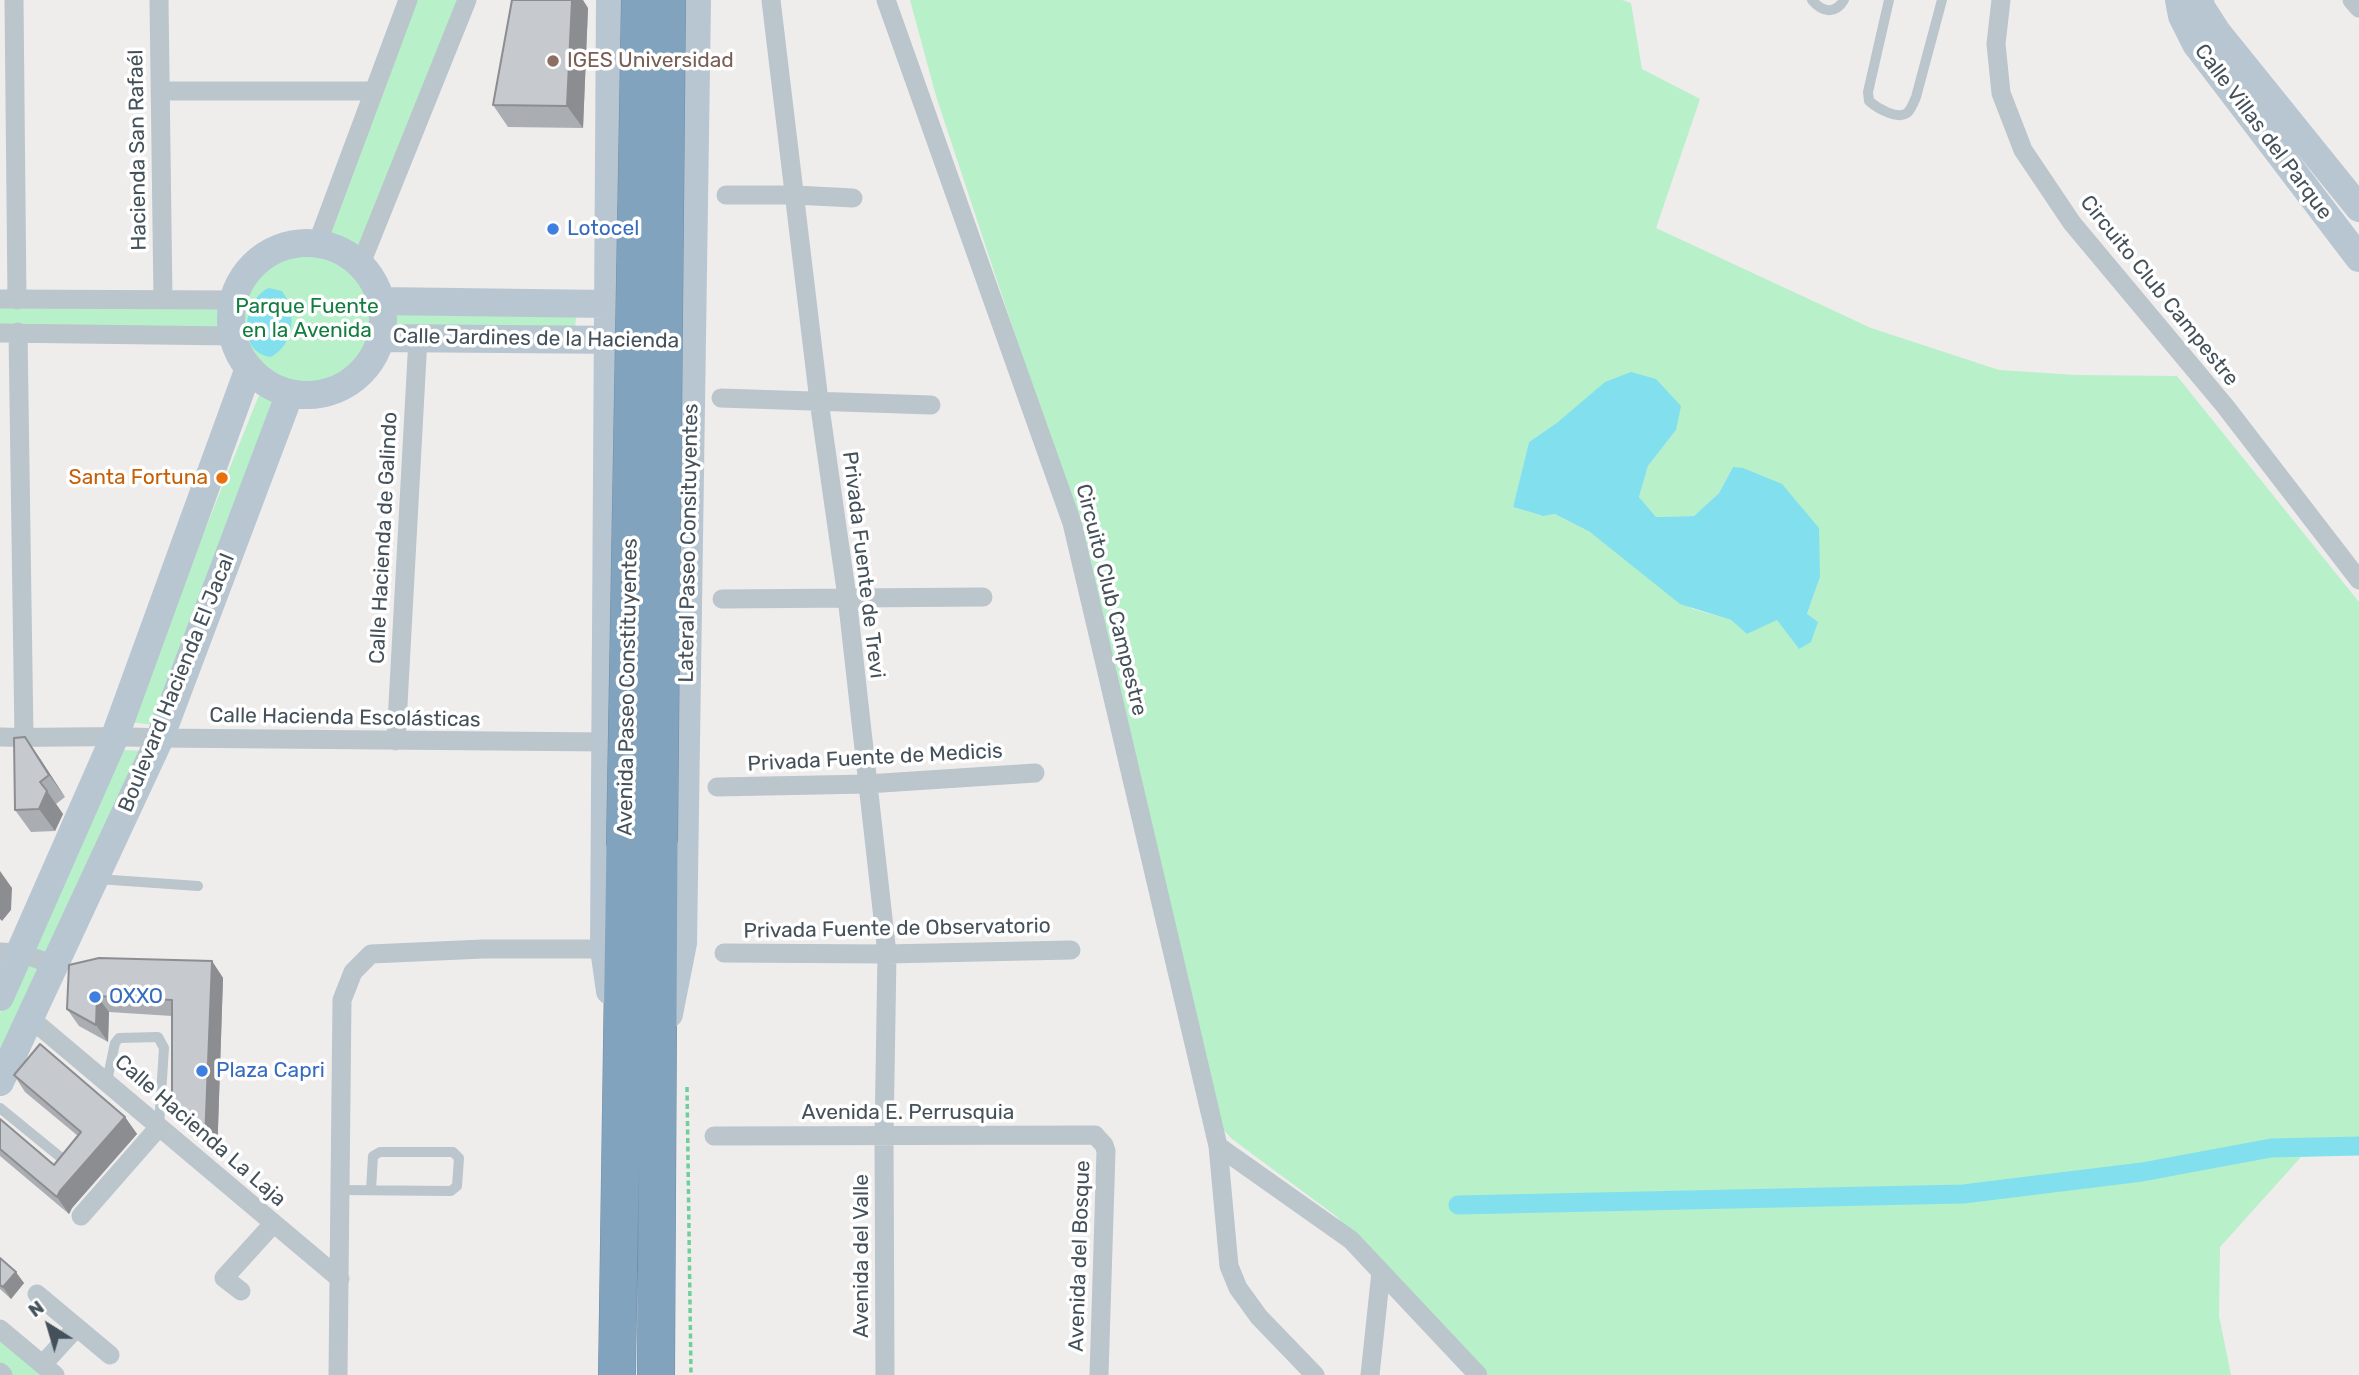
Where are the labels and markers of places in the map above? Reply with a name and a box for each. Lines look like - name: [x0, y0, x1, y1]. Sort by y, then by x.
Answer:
- place label: IGES Universidad: [567, 48, 734, 74]
- marker: IGES Universidad: [545, 53, 561, 69]
- place label: Lotocel: [567, 216, 639, 242]
- marker: Lotocel: [545, 221, 561, 237]
- place label: Santa Fortuna: [69, 465, 208, 491]
- marker: Santa Fortuna: [214, 470, 230, 486]
- place label: OXXO: [109, 984, 163, 1010]
- marker: OXXO: [87, 989, 103, 1005]
- place label: Plaza Capri: [216, 1058, 325, 1084]
- marker: Plaza Capri: [194, 1063, 210, 1079]

